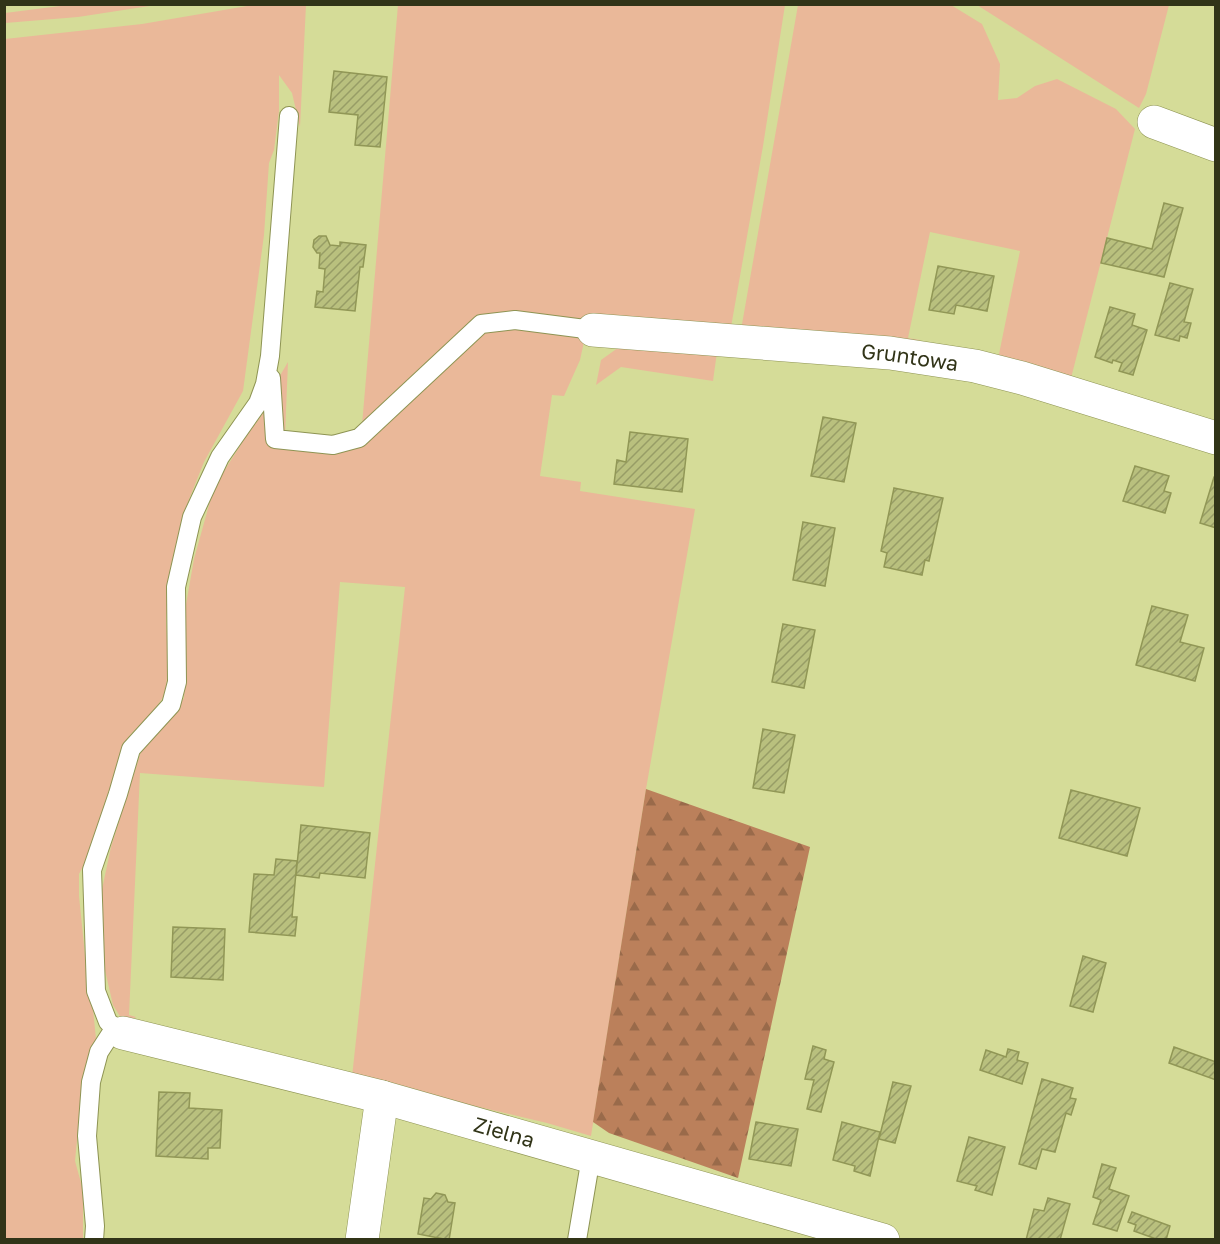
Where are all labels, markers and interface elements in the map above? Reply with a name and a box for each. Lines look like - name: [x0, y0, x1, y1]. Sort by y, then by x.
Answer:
- street label: Gruntowa: [860, 338, 960, 376]
- street label: Zielna: [471, 1111, 538, 1153]

